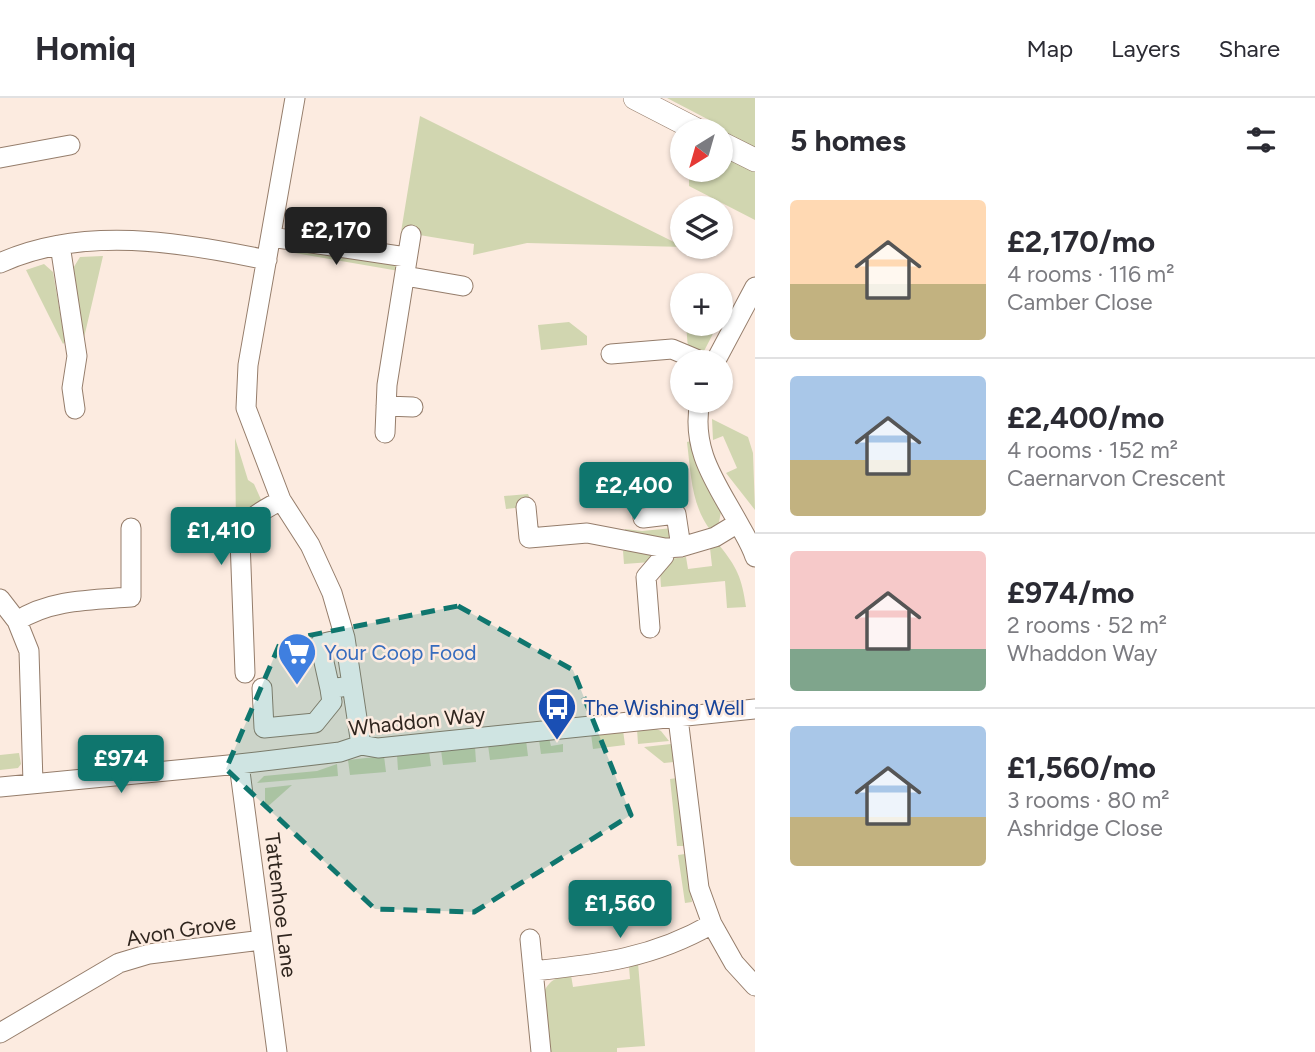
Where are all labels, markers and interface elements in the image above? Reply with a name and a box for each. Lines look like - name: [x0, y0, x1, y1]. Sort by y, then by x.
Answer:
- text: Homiq: [35, 29, 136, 68]
- text: Map: [1026, 34, 1073, 63]
- text: Layers: [1111, 34, 1180, 63]
- text: Share: [1218, 34, 1280, 63]
- north arrow: [670, 119, 733, 182]
- map controls: [670, 119, 733, 413]
- icon: filters: [1242, 121, 1280, 159]
- text: 5 homes: [790, 122, 906, 159]
- button: layers: [670, 196, 733, 259]
- pin: £2,170: [279, 208, 393, 267]
- text: £2,170: [301, 216, 371, 244]
- text: £2,170/mo: [1007, 223, 1155, 260]
- icon: home: [846, 228, 930, 312]
- text: 4 rooms · 116 m²: [1007, 260, 1175, 288]
- button: +: [670, 273, 733, 336]
- text: Camber Close: [1007, 288, 1153, 316]
- button: −: [670, 350, 733, 413]
- text: £2,400/mo: [1007, 399, 1164, 436]
- icon: home: [846, 404, 930, 488]
- text: 4 rooms · 152 m²: [1007, 436, 1178, 464]
- pin: £2,400: [577, 462, 691, 522]
- text: Caernarvon Crescent: [1007, 464, 1226, 492]
- text: £2,400: [595, 471, 673, 499]
- pin: £1,410: [164, 508, 278, 567]
- text: £1,410: [187, 516, 255, 544]
- text: £974/mo: [1007, 574, 1134, 611]
- icon: home: [846, 579, 930, 663]
- text: 2 rooms · 52 m²: [1007, 611, 1167, 639]
- supermarket icon: Your Coop Food: [276, 631, 318, 686]
- text: Whaddon Way: [1007, 639, 1157, 667]
- place label: Your Coop Food: [324, 640, 477, 665]
- bus stop icon: The Wishing Well: [536, 686, 578, 741]
- place label: The Wishing Well: [584, 695, 745, 720]
- street label: Whaddon Way: [347, 701, 487, 741]
- pin: £974: [80, 736, 162, 795]
- text: £974: [94, 744, 148, 772]
- text: £1,560/mo: [1007, 749, 1156, 786]
- icon: home: [846, 754, 930, 838]
- text: 3 rooms · 80 m²: [1007, 786, 1170, 814]
- text: Ashridge Close: [1007, 814, 1163, 842]
- street label: Tattenhoe Lane: [260, 831, 302, 979]
- pin: £1,560: [563, 880, 677, 940]
- text: £1,560: [585, 889, 655, 917]
- street label: Avon Grove: [124, 909, 238, 951]

